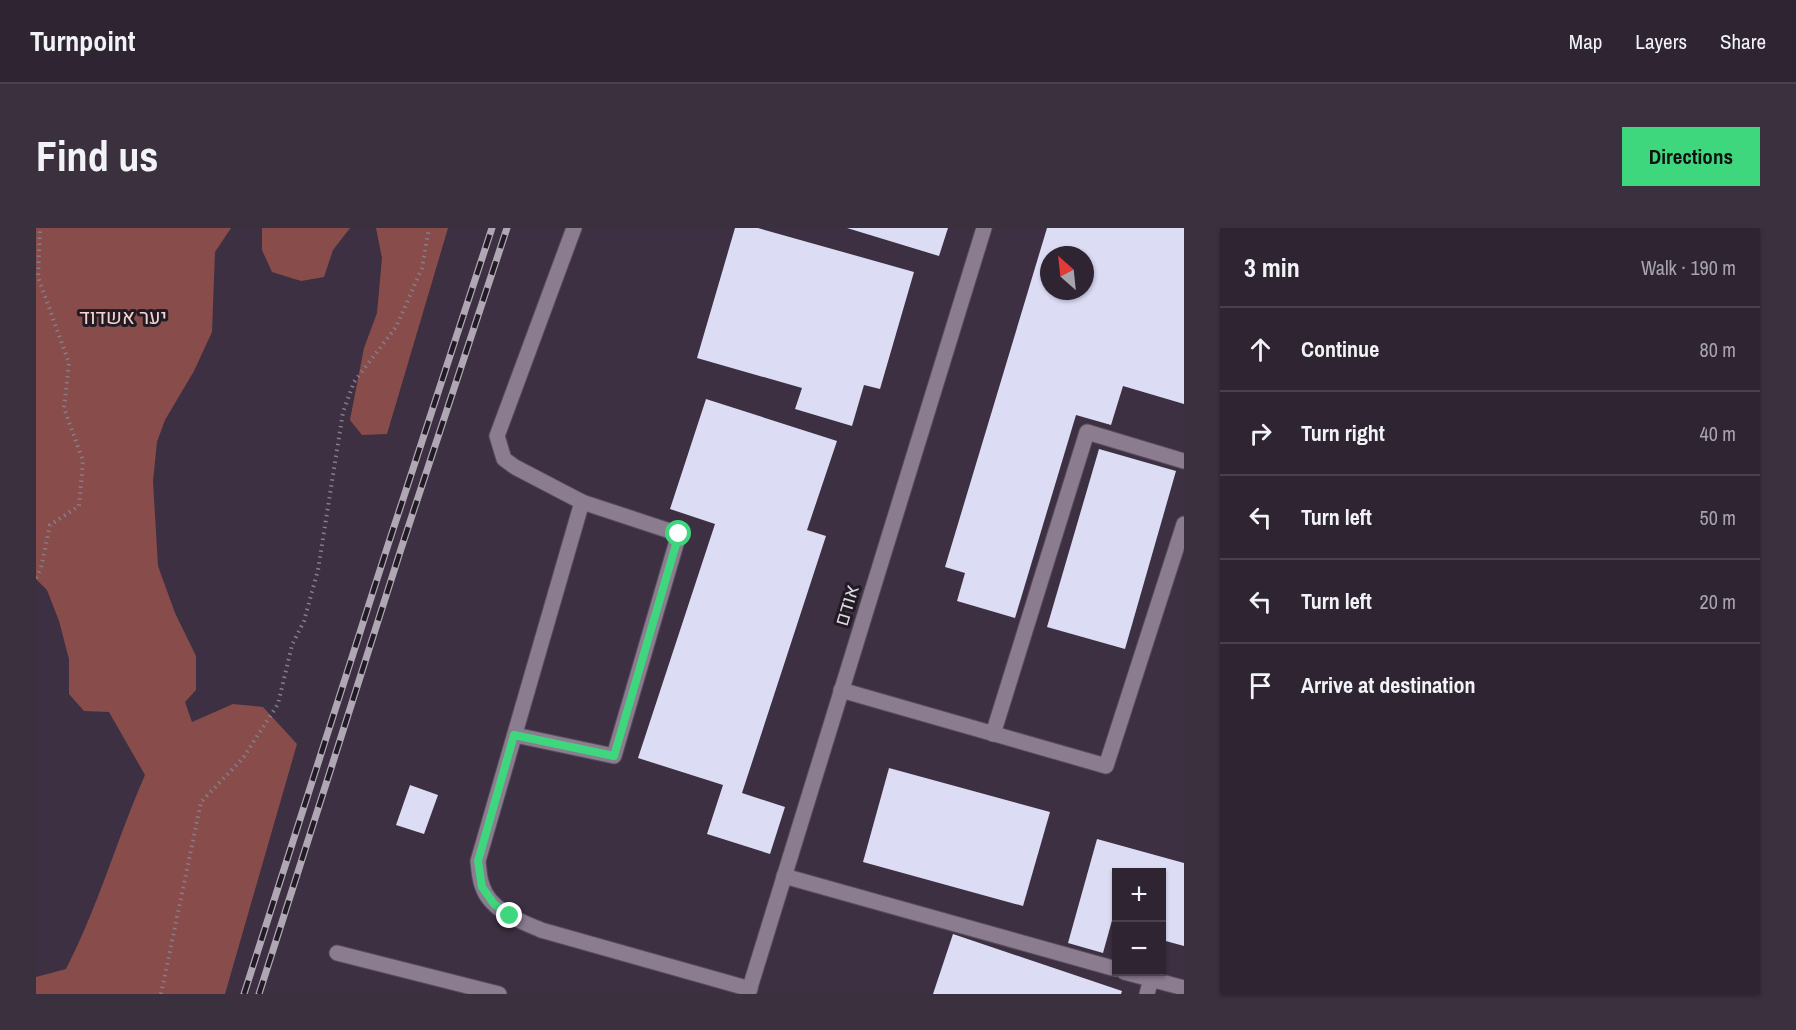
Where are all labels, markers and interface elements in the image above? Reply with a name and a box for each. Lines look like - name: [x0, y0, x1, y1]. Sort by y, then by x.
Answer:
- text: Turnpoint: [30, 22, 135, 60]
- text: Map: [1569, 27, 1602, 56]
- text: Layers: [1635, 27, 1687, 56]
- text: Share: [1720, 27, 1766, 56]
- button: Directions: [1622, 127, 1760, 186]
- text: Find us: [36, 128, 158, 184]
- north arrow: [1040, 246, 1094, 300]
- text: 3 min: [1244, 250, 1300, 285]
- text: Walk · 190 m: [1641, 254, 1736, 281]
- park label: יער אשדוד: [79, 303, 167, 330]
- icon: ahead: [1244, 333, 1277, 366]
- text: Continue: [1301, 334, 1379, 364]
- text: 80 m: [1700, 336, 1736, 363]
- icon: right: [1244, 417, 1277, 450]
- text: Turn right: [1301, 418, 1385, 448]
- text: 40 m: [1700, 420, 1736, 447]
- icon: left: [1244, 501, 1277, 534]
- text: Turn left: [1301, 502, 1372, 532]
- text: 50 m: [1700, 504, 1736, 531]
- route start: [665, 520, 691, 546]
- street label: אודם: [827, 581, 865, 629]
- icon: left: [1244, 585, 1277, 618]
- text: Turn left: [1301, 586, 1372, 616]
- text: 20 m: [1700, 588, 1736, 615]
- icon: arrive: [1244, 669, 1277, 702]
- text: Arrive at destination: [1301, 670, 1475, 700]
- map controls: [1112, 868, 1166, 976]
- button: +: [1112, 868, 1166, 922]
- route end: [496, 902, 522, 928]
- button: −: [1112, 922, 1166, 976]

